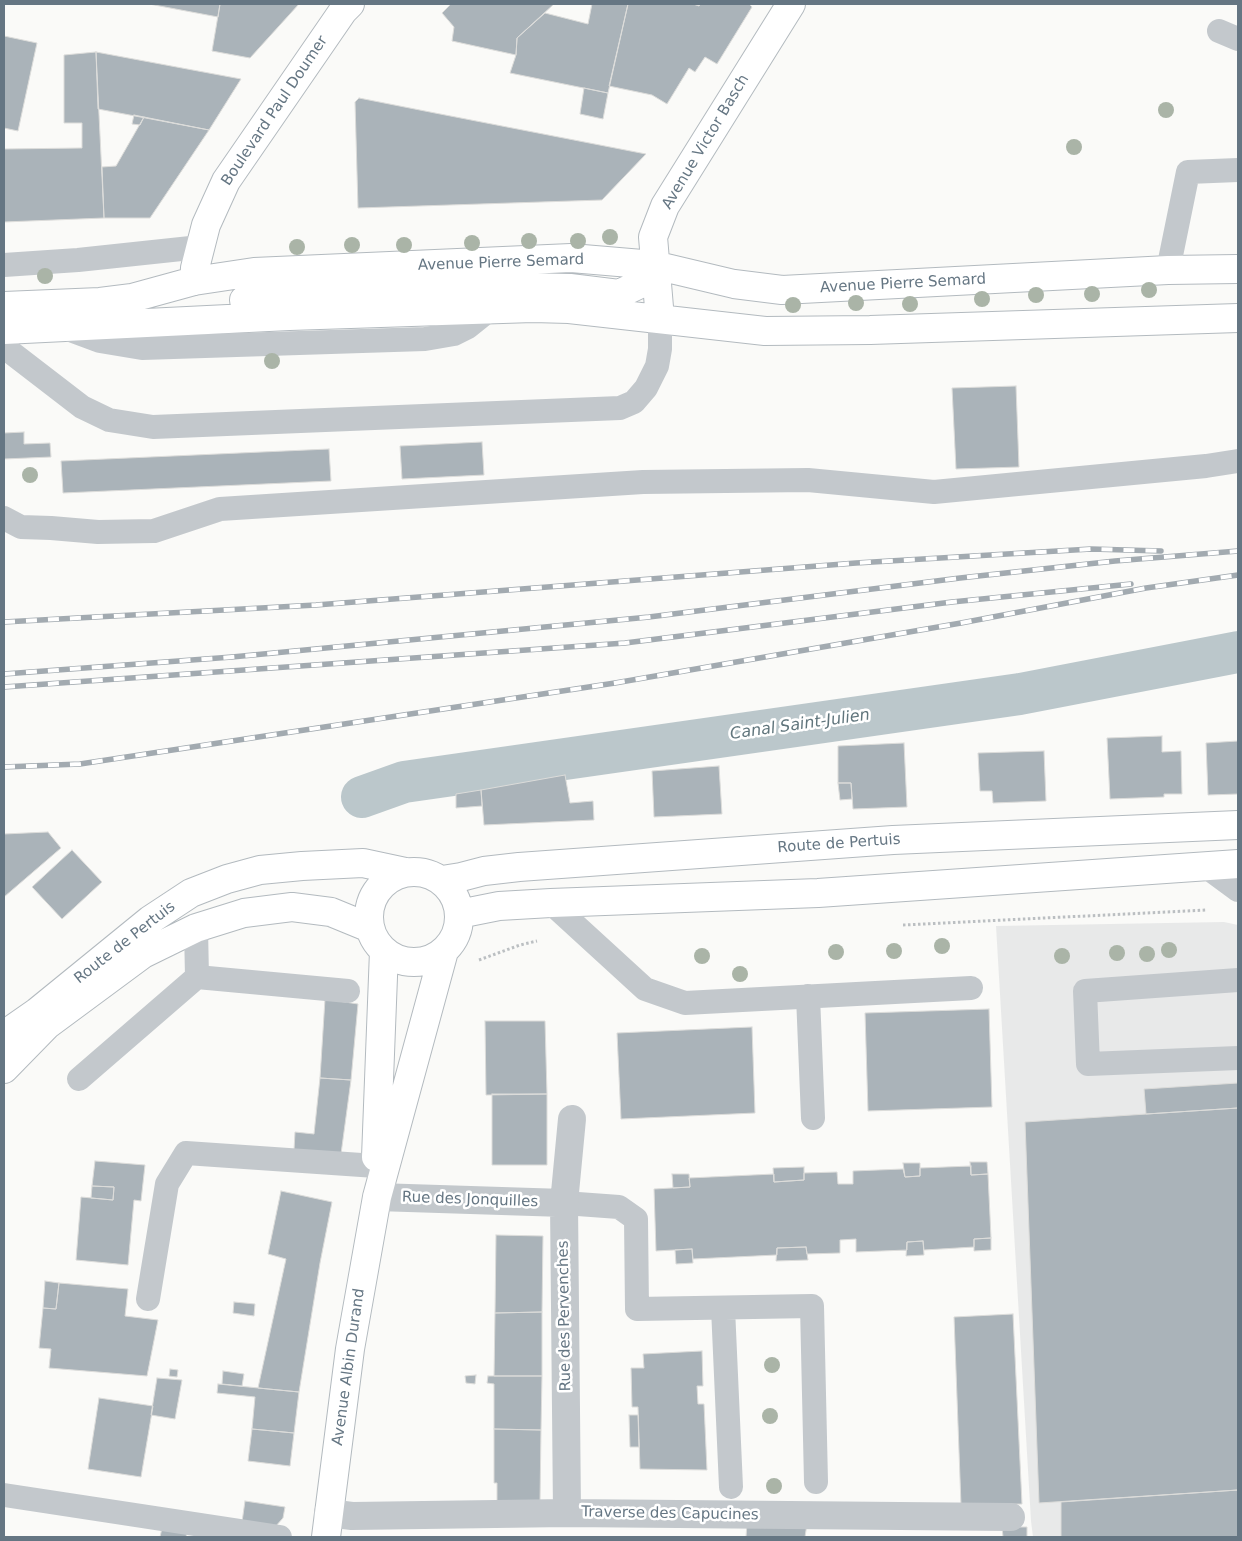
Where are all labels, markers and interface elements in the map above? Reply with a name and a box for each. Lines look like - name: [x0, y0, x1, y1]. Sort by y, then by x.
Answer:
- street label: Boulevard Paul Doumer: [218, 33, 332, 189]
- street label: Avenue Victor Basch: [659, 71, 753, 213]
- street label: Avenue Pierre Semard: [418, 251, 584, 275]
- street label: Avenue Pierre Semard: [819, 271, 987, 297]
- water label: Canal Saint-Julien: [729, 706, 871, 744]
- street label: Route de Pertuis: [777, 831, 901, 857]
- street label: Route de Pertuis: [71, 898, 179, 988]
- street label: Rue des Jonquilles: [402, 1189, 538, 1211]
- street label: Rue des Pervenches: [555, 1240, 575, 1392]
- street label: Avenue Albin Durand: [329, 1287, 369, 1447]
- street label: Traverse des Capucines: [581, 1503, 759, 1525]

